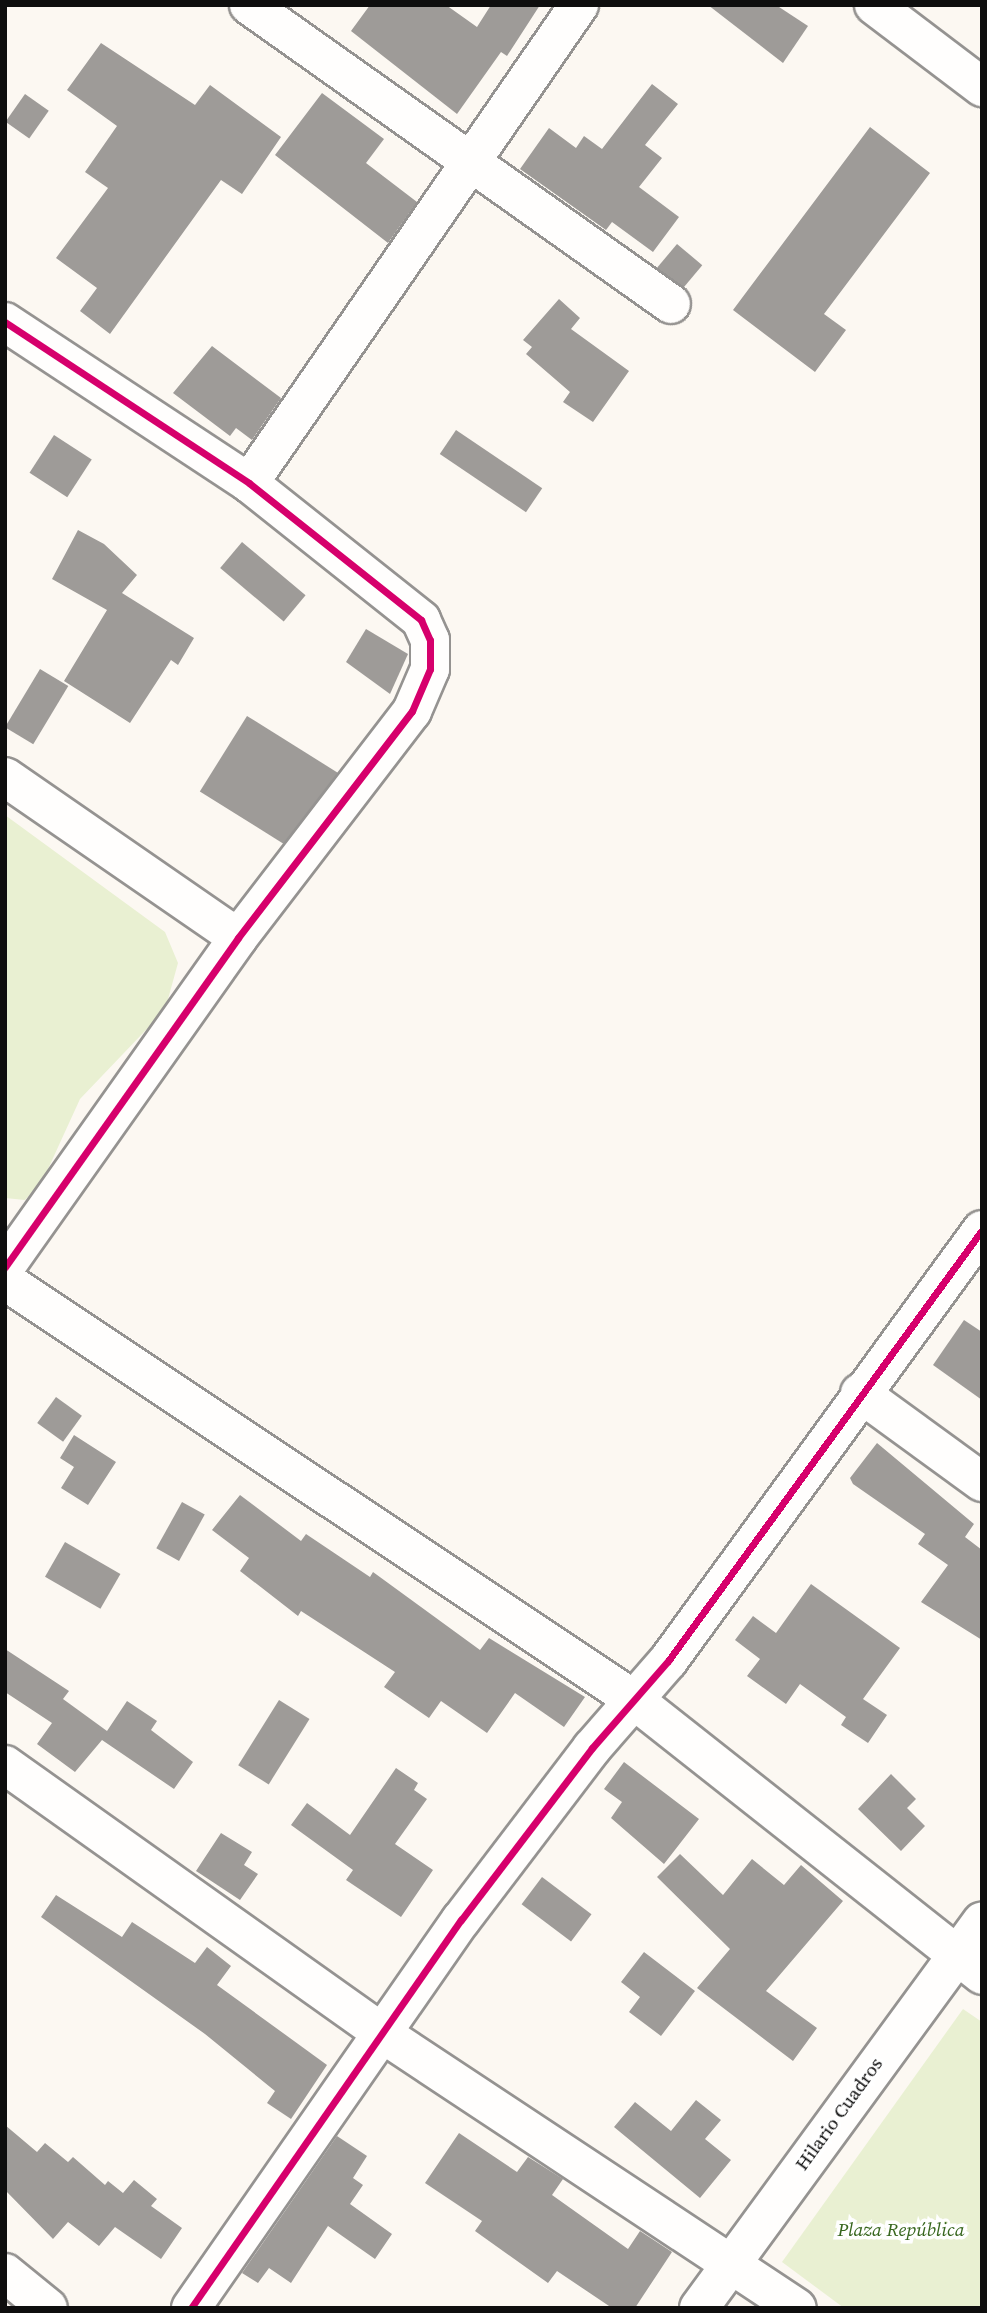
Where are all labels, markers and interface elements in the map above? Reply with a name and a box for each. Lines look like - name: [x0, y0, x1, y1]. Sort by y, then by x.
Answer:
- street label: Hilario Cuadros: [790, 2053, 888, 2175]
- park label: Plaza República: [837, 2219, 965, 2241]

